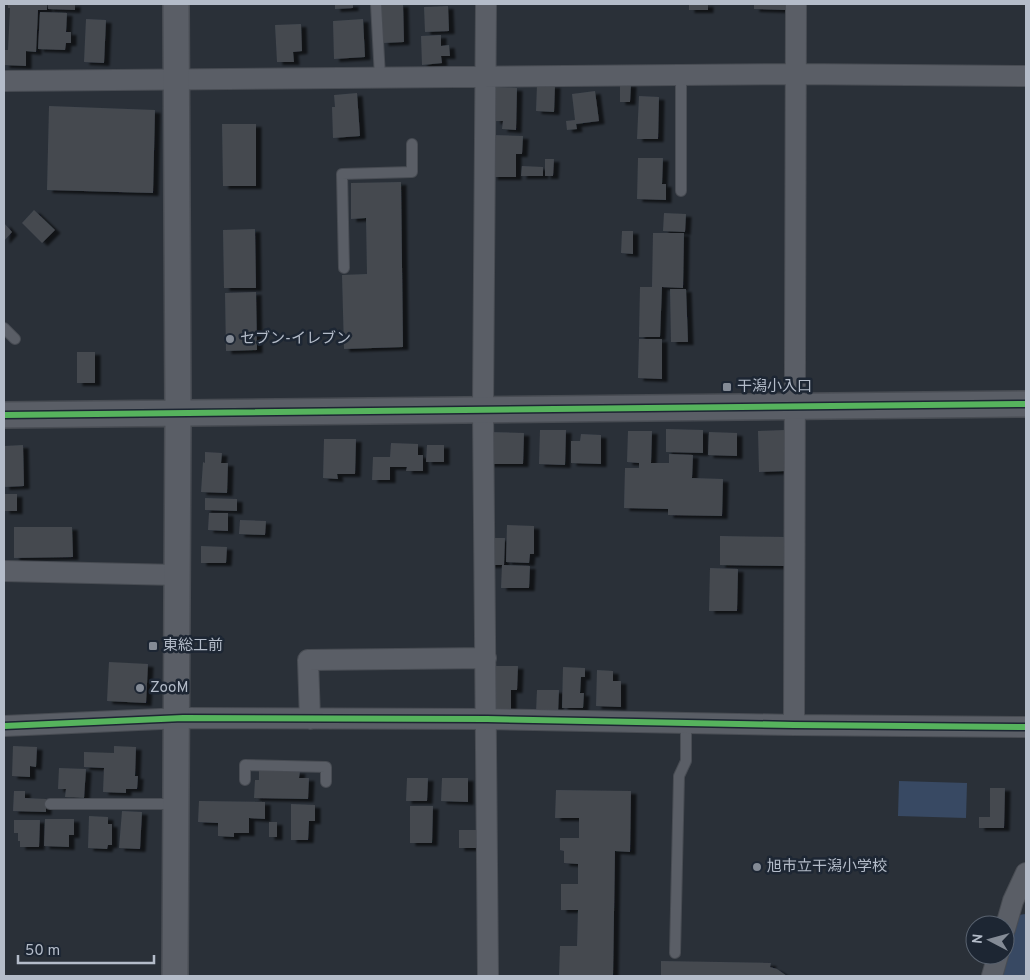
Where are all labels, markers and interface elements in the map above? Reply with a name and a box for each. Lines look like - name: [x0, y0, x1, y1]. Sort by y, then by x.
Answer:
- place label: セブン-イレブン: [240, 330, 351, 349]
- marker: セブン-イレブン: [224, 333, 236, 345]
- place label: 干潟小入口: [737, 378, 812, 397]
- marker: 干潟小入口: [721, 381, 733, 393]
- place label: 東総工前: [163, 637, 223, 656]
- marker: 東総工前: [147, 640, 159, 652]
- place label: ZooM: [150, 679, 189, 698]
- marker: ZooM: [134, 682, 146, 694]
- place label: 旭市立干潟小学校: [767, 858, 887, 877]
- marker: 旭市立干潟小学校: [751, 861, 763, 873]
- north arrow: [965, 915, 1015, 965]
- scale bar: [18, 932, 154, 964]
- text: N: [970, 933, 988, 945]
- text: 50 m: [25, 942, 60, 961]

